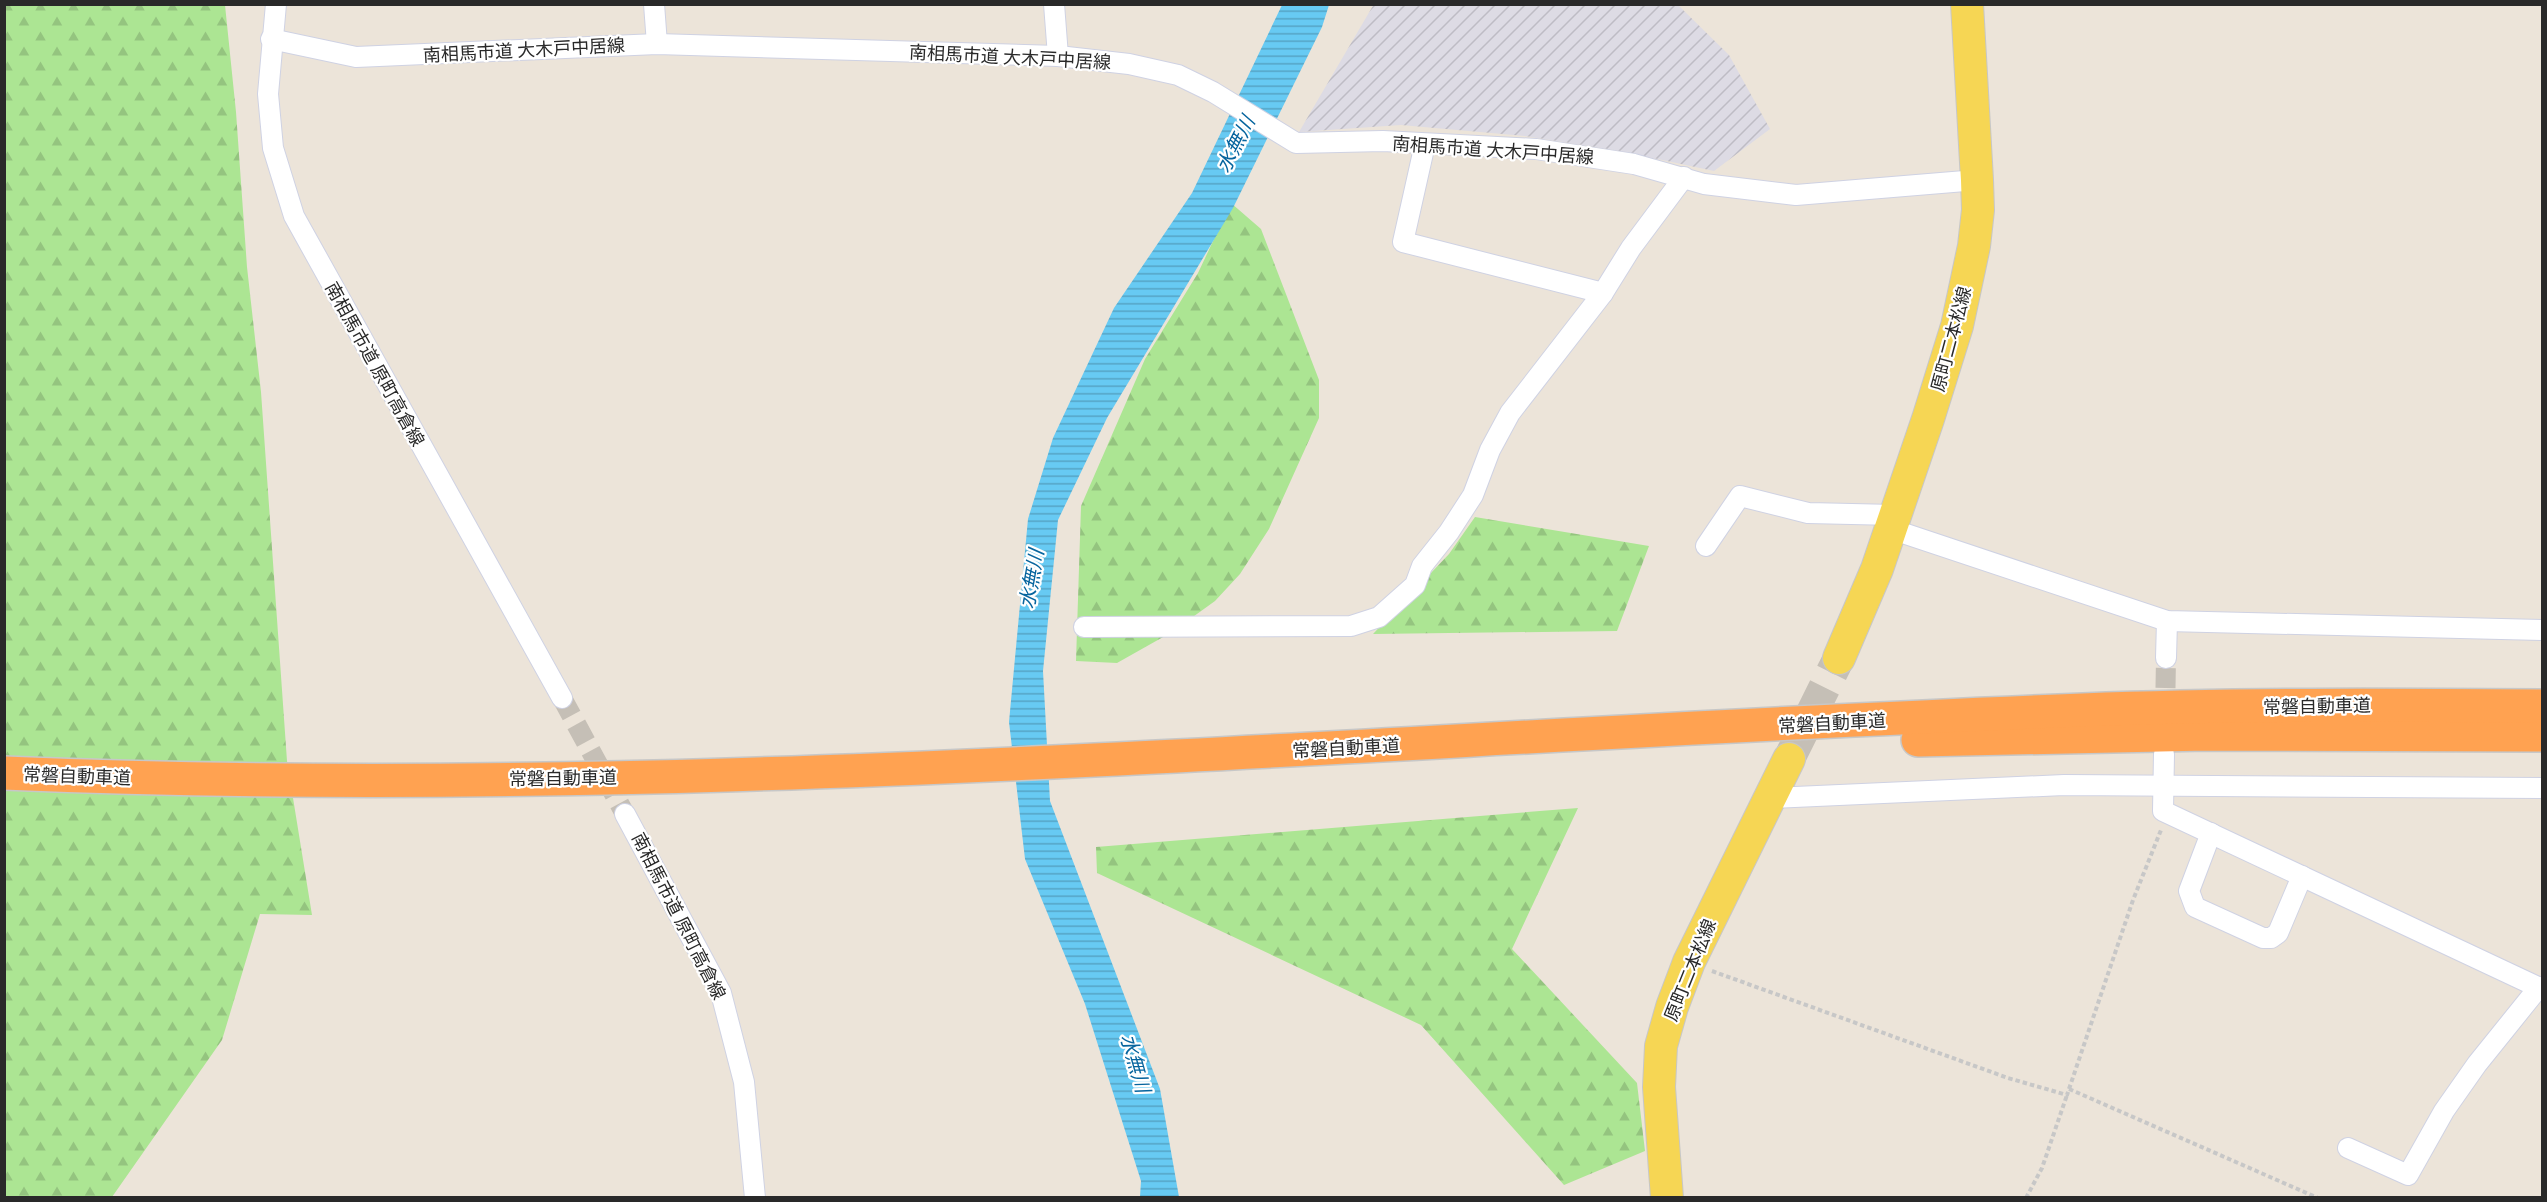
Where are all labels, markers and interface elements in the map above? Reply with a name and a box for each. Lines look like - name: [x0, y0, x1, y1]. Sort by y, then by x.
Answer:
- street label: 南相馬市道 大木戸中居線: [422, 33, 626, 67]
- street label: 南相馬市道 大木戸中居線: [908, 40, 1112, 74]
- water label: 水無川: [1209, 109, 1262, 177]
- street label: 南相馬市道 大木戸中居線: [1391, 131, 1595, 169]
- street label: 南相馬市道 原町高倉線: [320, 278, 430, 450]
- street label: 原町二本松線: [1926, 284, 1976, 394]
- water label: 水無川: [1012, 545, 1050, 611]
- street label: 常磐自動車道: [2263, 694, 2371, 718]
- street label: 常磐自動車道: [1777, 709, 1887, 737]
- street label: 常磐自動車道: [1291, 734, 1401, 762]
- street label: 常磐自動車道: [23, 763, 131, 789]
- street label: 常磐自動車道: [509, 766, 617, 790]
- street label: 南相馬市道 原町高倉線: [627, 829, 731, 1003]
- street label: 原町二本松線: [1659, 916, 1721, 1024]
- water label: 水無川: [1115, 1030, 1158, 1097]

